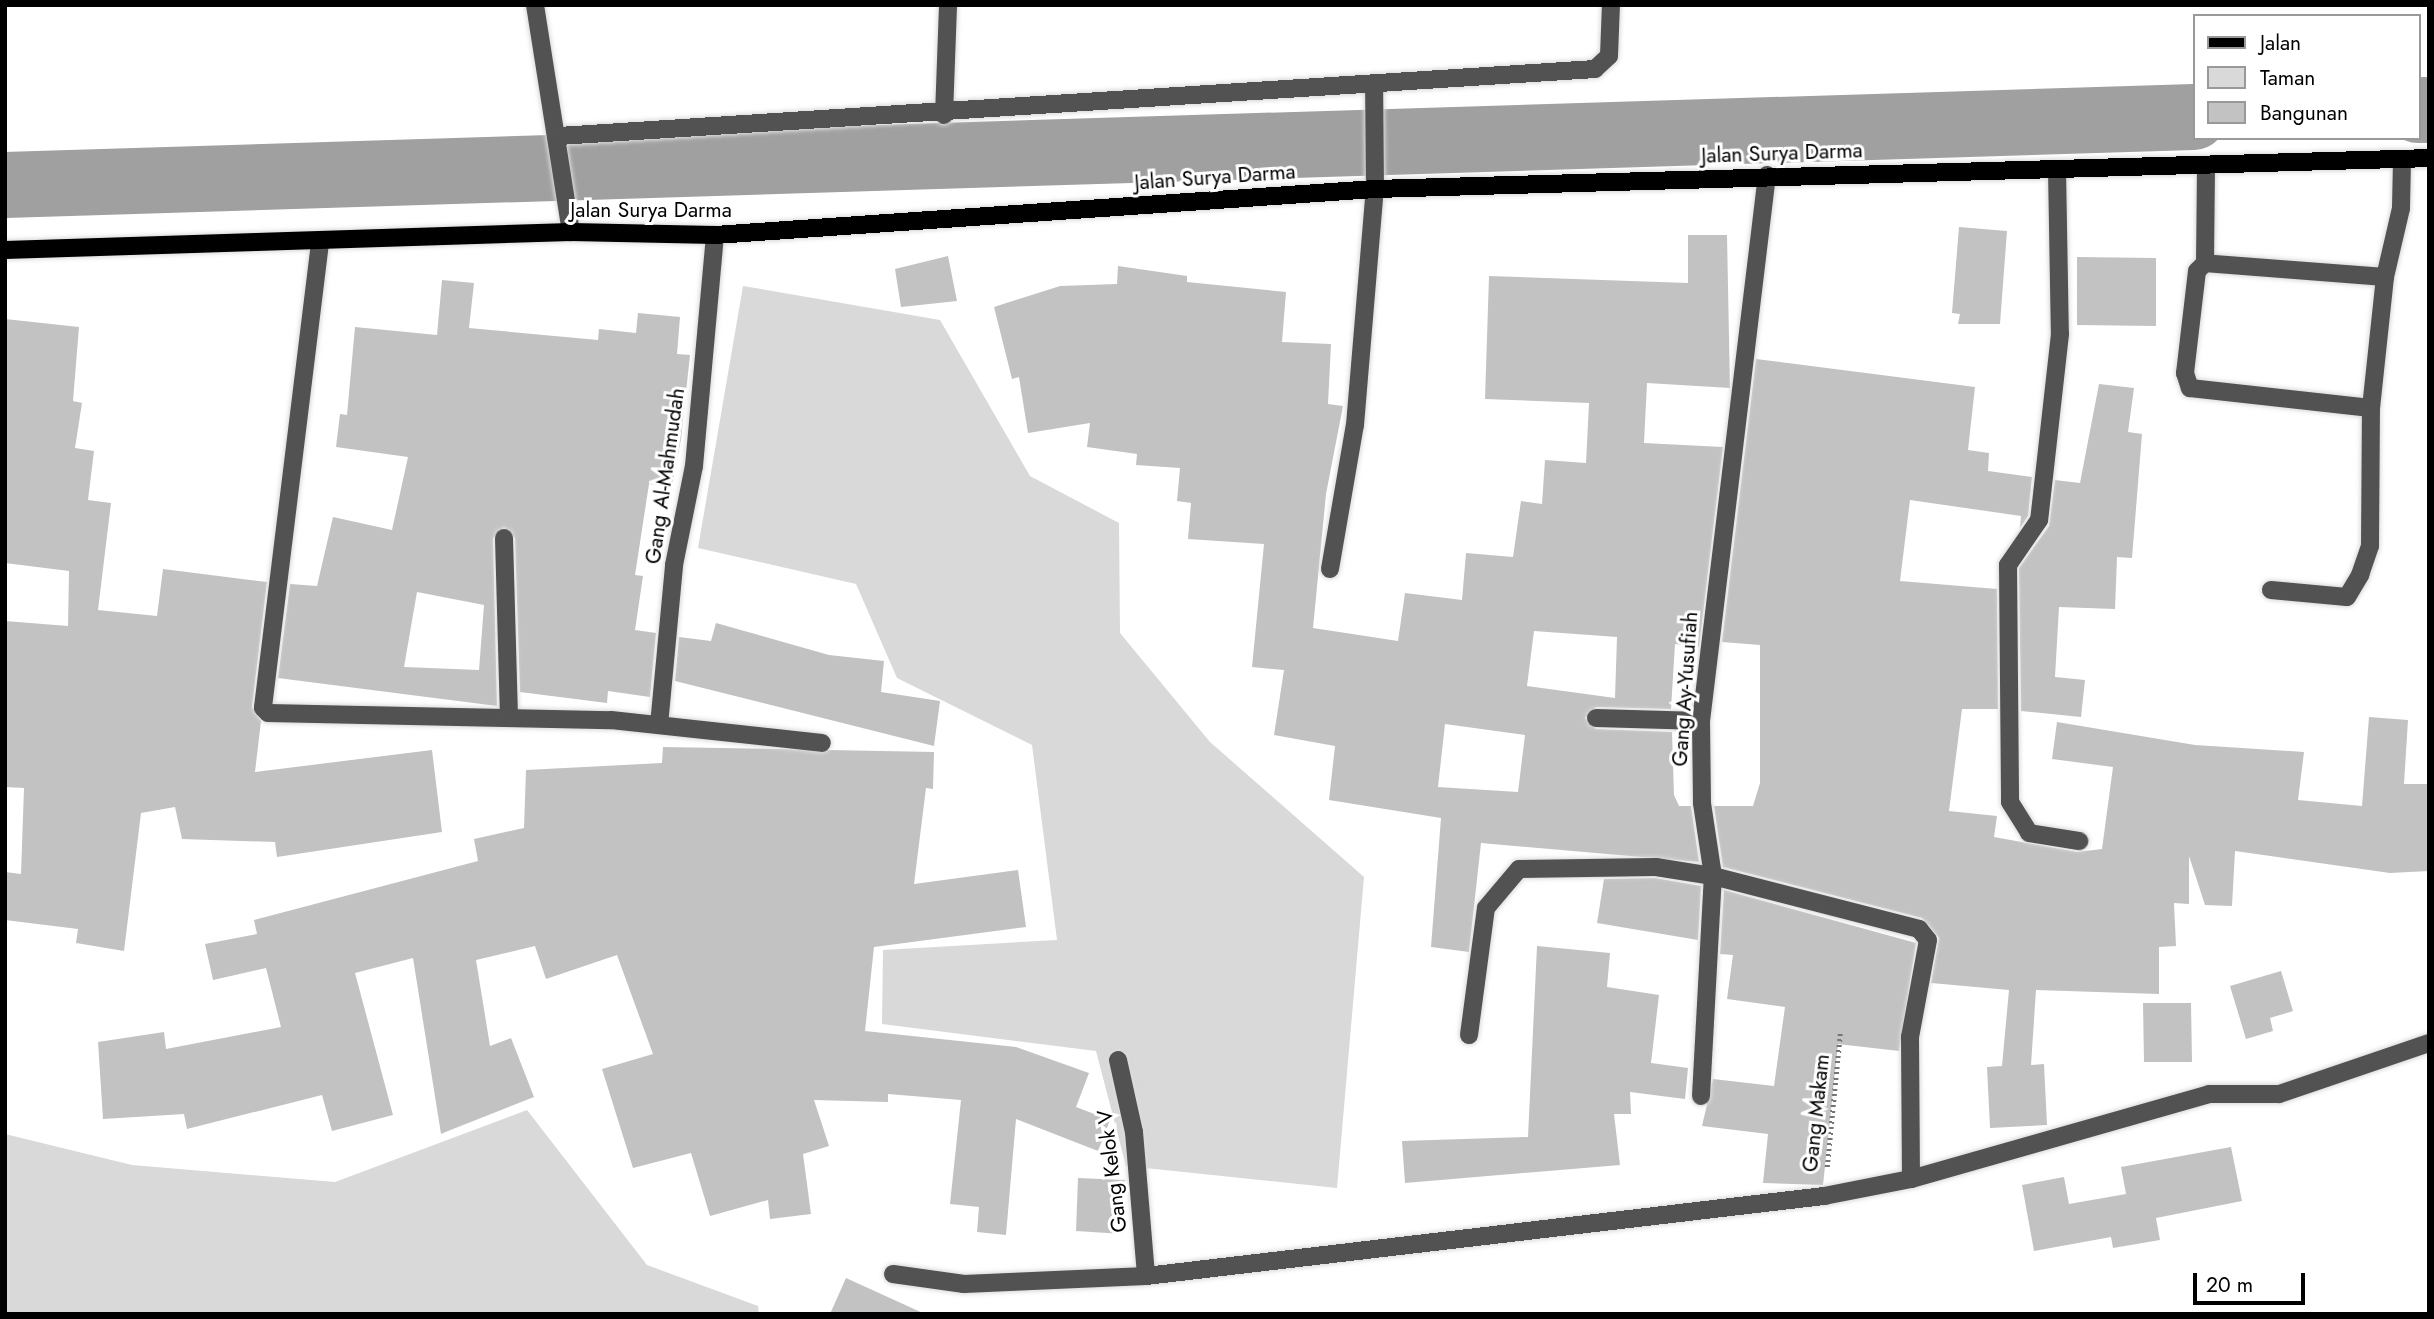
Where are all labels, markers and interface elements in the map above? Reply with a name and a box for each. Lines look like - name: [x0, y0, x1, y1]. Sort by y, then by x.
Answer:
- legend: [2192, 14, 2420, 140]
- text: Jalan: [2260, 28, 2301, 58]
- text: Taman: [2260, 63, 2315, 93]
- text: Bangunan: [2260, 98, 2348, 128]
- street label: Jalan Surya Darma: [1701, 138, 1863, 168]
- street label: Jalan Surya Darma: [1134, 159, 1296, 195]
- street label: Jalan Surya Darma: [570, 197, 732, 223]
- street label: Gang Al-Mahmudah: [640, 386, 690, 566]
- street label: Gang Ay-Yusufiah: [1667, 611, 1703, 767]
- street label: Gang Makam: [1797, 1053, 1835, 1173]
- street label: Gang Kelok V: [1092, 1108, 1132, 1234]
- scale bar: [2196, 1260, 2308, 1304]
- text: 20 m: [2206, 1270, 2253, 1300]

